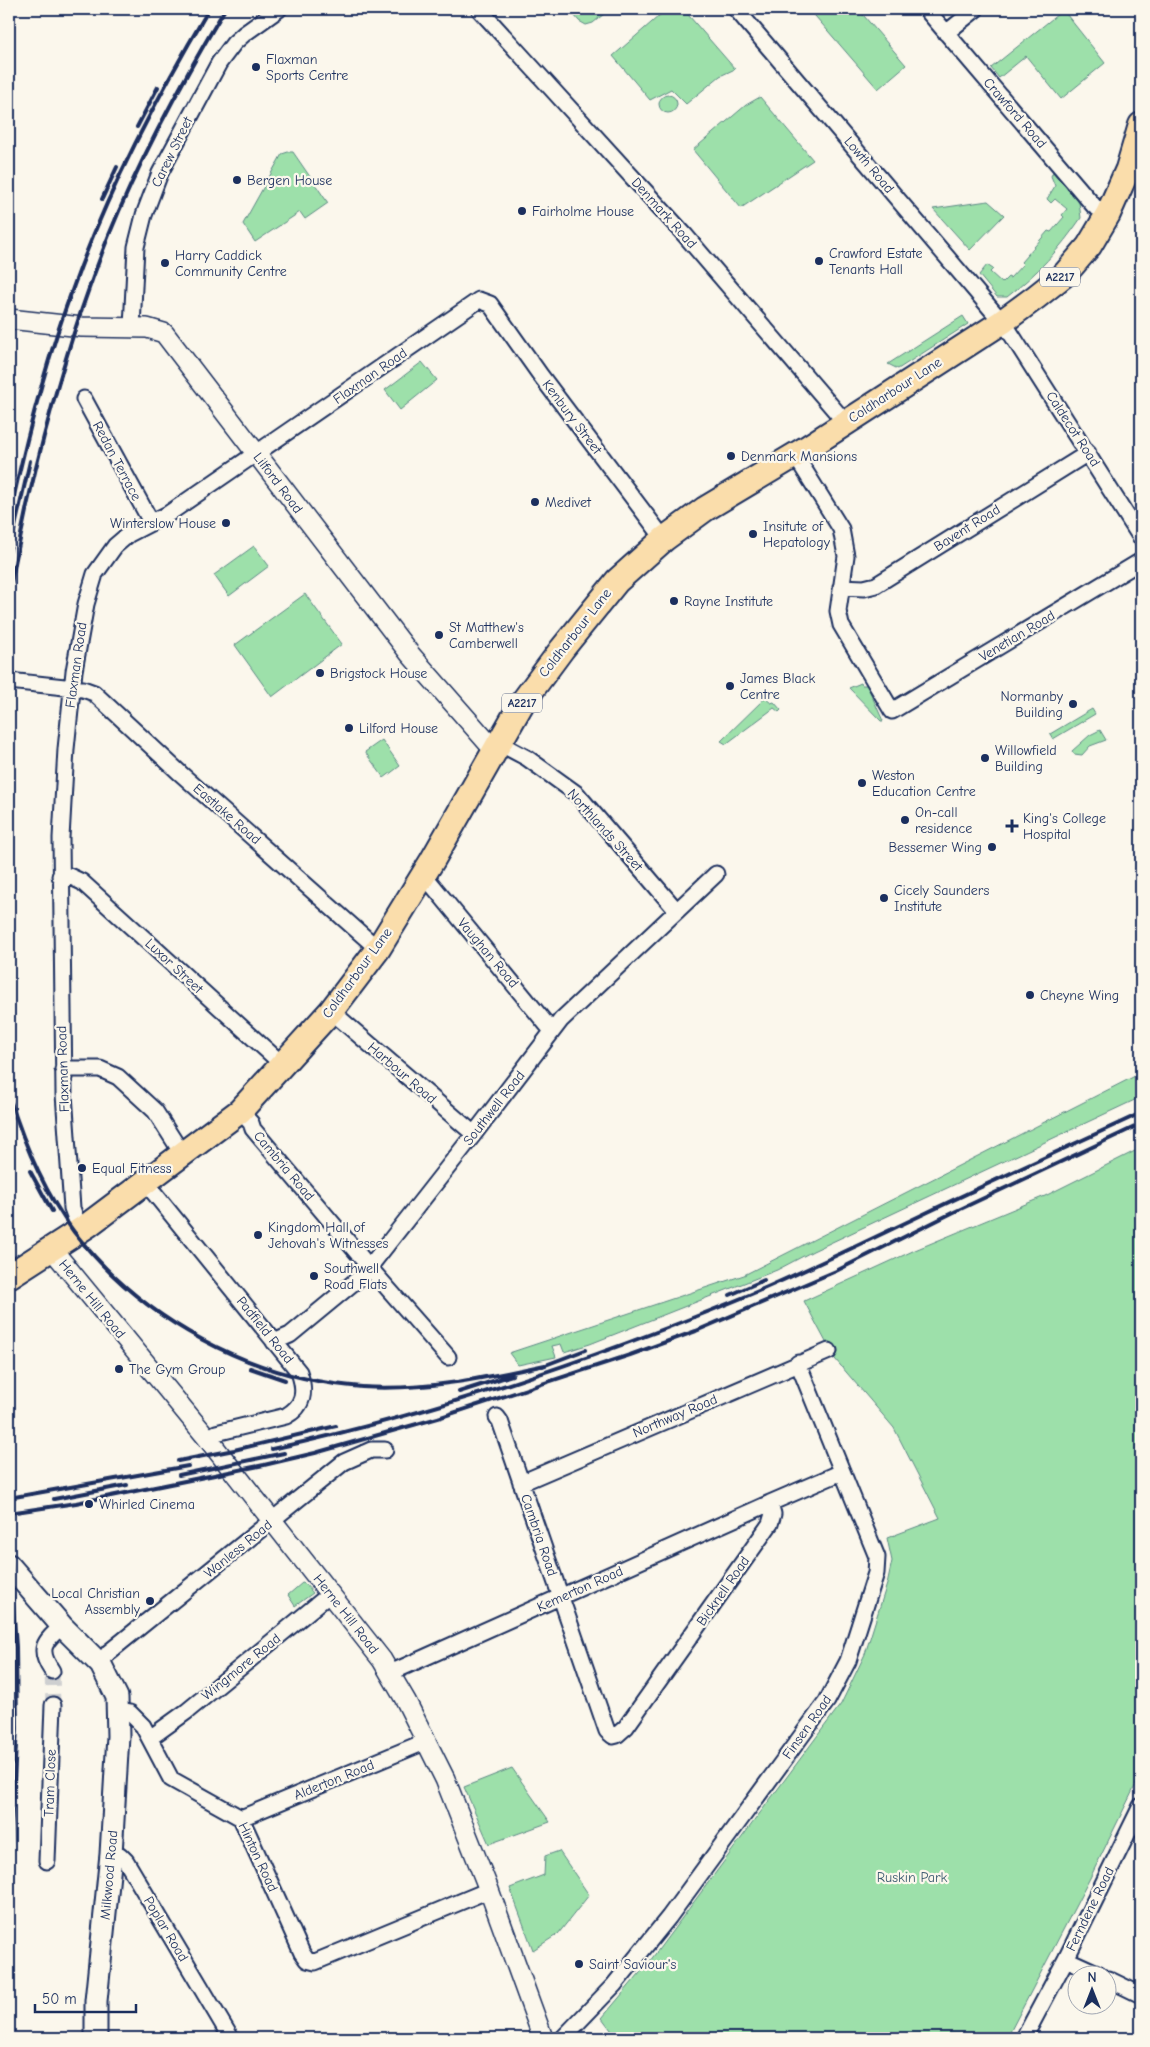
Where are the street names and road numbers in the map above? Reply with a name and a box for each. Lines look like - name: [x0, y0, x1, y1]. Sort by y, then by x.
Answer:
- street label: Crawford Road: [980, 74, 1050, 152]
- street label: Carew Street: [148, 113, 197, 190]
- street label: Lowth Road: [840, 133, 898, 197]
- street label: Denmark Road: [628, 174, 700, 252]
- road number: A2217: [1040, 268, 1080, 286]
- street label: Flaxman Road: [330, 344, 410, 408]
- street label: Coldharbour Lane: [845, 354, 945, 426]
- street label: Kenbury Street: [538, 376, 606, 458]
- street label: Caldecot Road: [1042, 388, 1104, 470]
- street label: Redan Terrace: [89, 418, 145, 504]
- street label: Lilford Road: [250, 449, 306, 517]
- street label: Bavent Road: [931, 501, 1003, 555]
- street label: Coldharbour Lane: [535, 585, 615, 681]
- street label: Venetian Road: [976, 607, 1058, 665]
- street label: Flaxman Road: [62, 621, 90, 709]
- road number: A2217: [502, 694, 542, 712]
- street label: Eastlake Road: [190, 780, 264, 848]
- street label: Northlands Street: [564, 785, 647, 875]
- street label: Vaughan Road: [454, 915, 522, 991]
- street label: Coldharbour Lane: [318, 924, 396, 1022]
- street label: Luxor Street: [142, 935, 207, 998]
- street label: Flaxman Road: [53, 1026, 73, 1112]
- street label: Harbour Road: [364, 1039, 440, 1107]
- street label: Southwell Road: [460, 1067, 528, 1149]
- street label: Cambria Road: [250, 1128, 318, 1204]
- street label: Herne Hill Road: [55, 1256, 129, 1342]
- street label: Padfield Road: [233, 1293, 297, 1367]
- street label: Northway Road: [630, 1391, 720, 1441]
- street label: Cambria Road: [517, 1492, 561, 1578]
- street label: Wanless Road: [200, 1516, 276, 1582]
- street label: Bicknell Road: [693, 1553, 753, 1629]
- street label: Kemerton Road: [534, 1562, 626, 1616]
- street label: Herne Hill Road: [310, 1571, 382, 1657]
- street label: Wingmore Road: [198, 1630, 284, 1704]
- street label: Finsen Road: [779, 1692, 835, 1762]
- street label: Tram Close: [40, 1749, 60, 1817]
- street label: Alderton Road: [291, 1756, 377, 1804]
- street label: Hinton Road: [235, 1820, 281, 1894]
- street label: Milkwood Road: [97, 1829, 121, 1921]
- street label: Ferndene Road: [1062, 1864, 1118, 1954]
- street label: Poplar Road: [140, 1893, 192, 1965]

